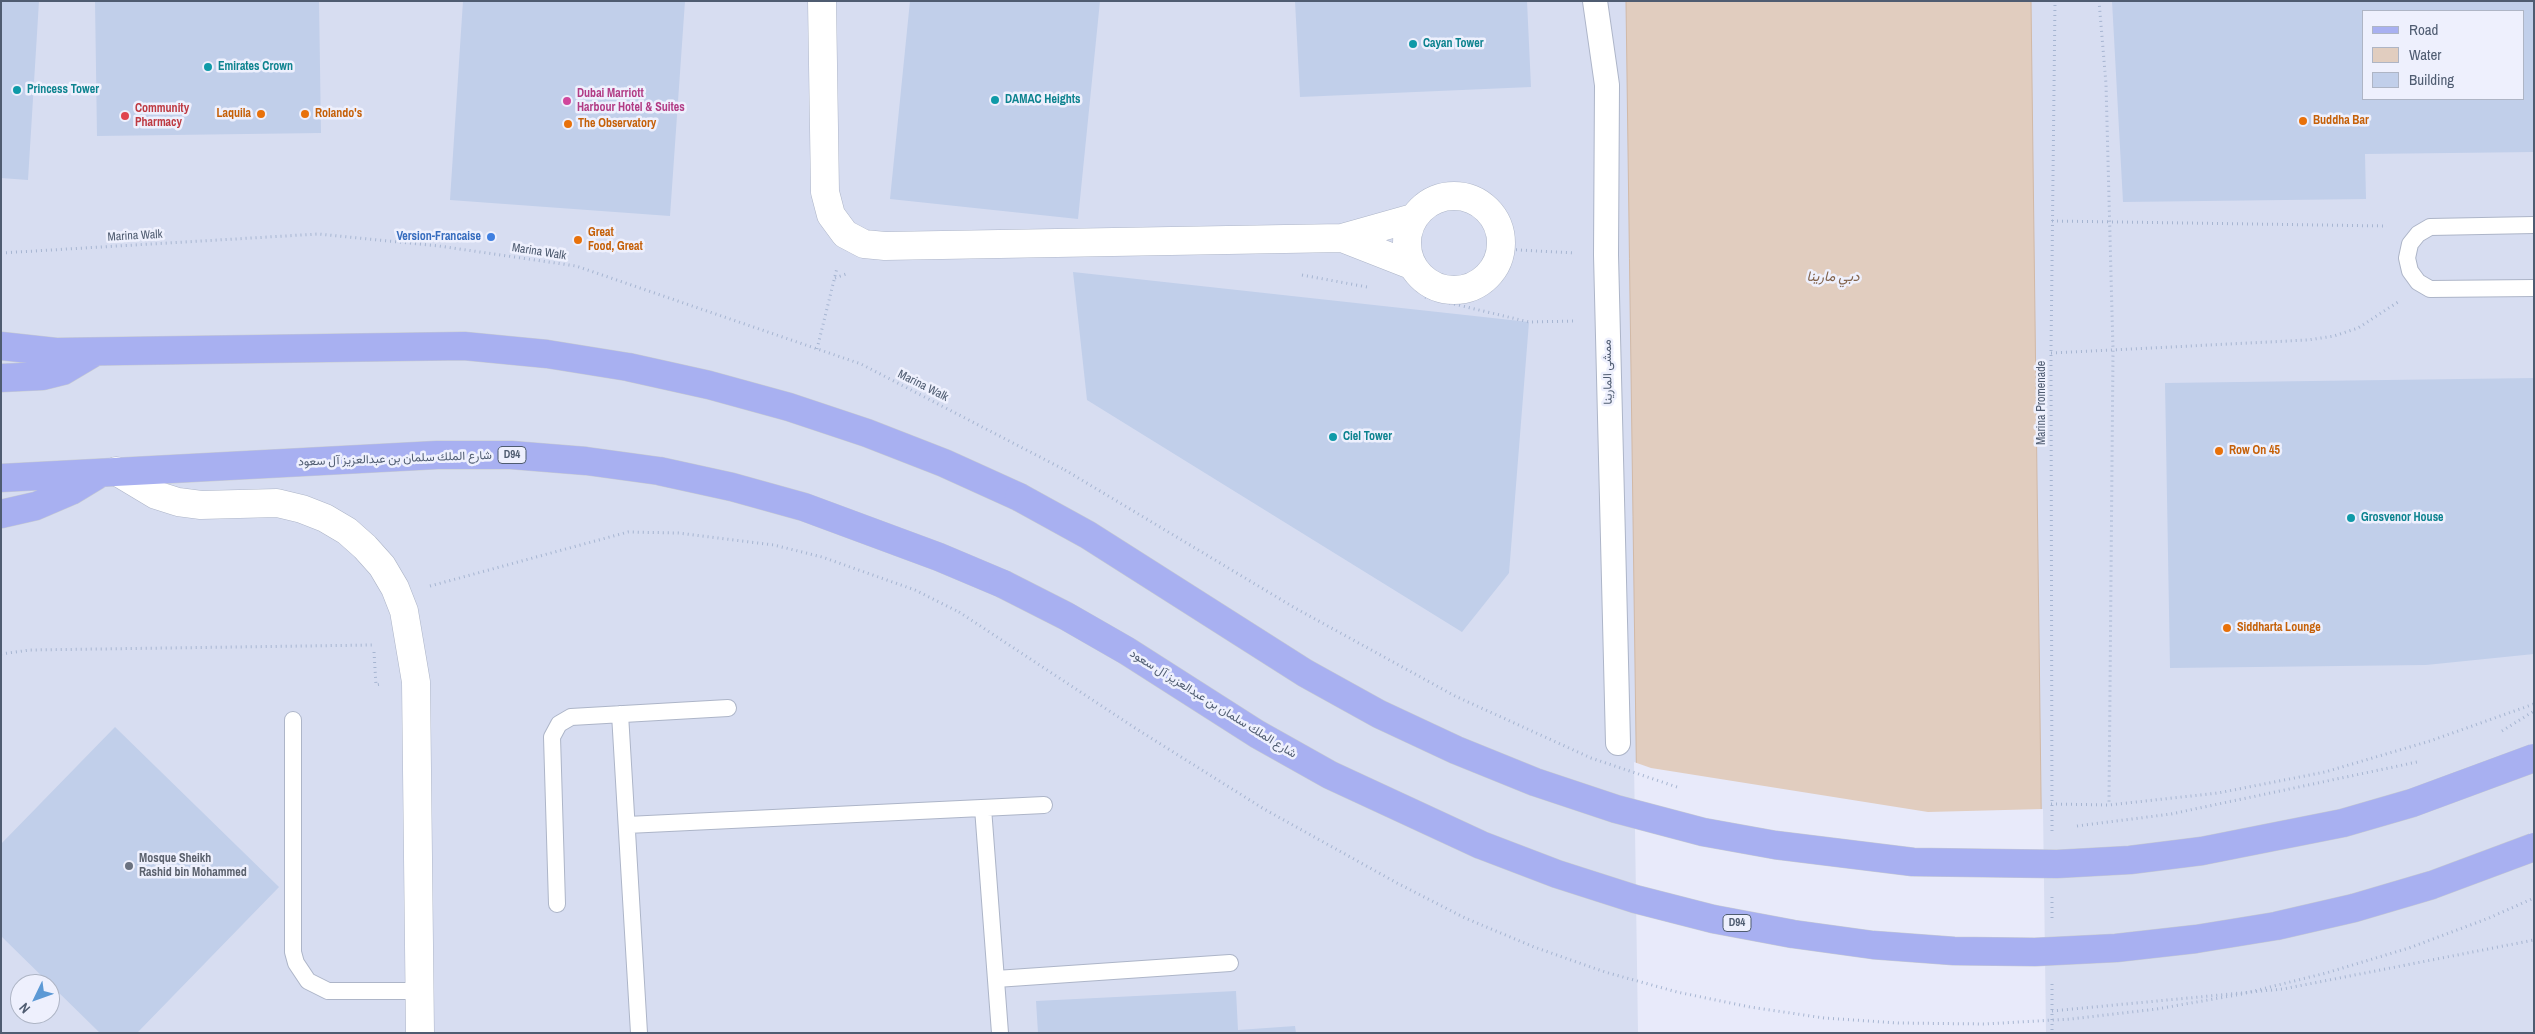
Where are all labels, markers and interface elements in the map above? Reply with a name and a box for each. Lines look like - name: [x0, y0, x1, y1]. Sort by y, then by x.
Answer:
- legend: [2362, 10, 2525, 100]
- text: Road: [2409, 19, 2438, 40]
- place label: Cayan Tower: [1423, 37, 1484, 51]
- marker: Cayan Tower: [1407, 38, 1419, 50]
- text: Water: [2409, 44, 2441, 65]
- place label: Emirates Crown: [218, 60, 293, 74]
- marker: Emirates Crown: [202, 61, 214, 73]
- text: Building: [2409, 69, 2454, 90]
- place label: Princess Tower: [27, 83, 99, 97]
- marker: Princess Tower: [11, 84, 23, 96]
- place label: Dubai Marriott Harbour Hotel & Suites: [577, 87, 685, 115]
- place label: DAMAC Heights: [1005, 93, 1080, 107]
- marker: DAMAC Heights: [989, 94, 1001, 106]
- marker: Dubai Marriott Harbour Hotel & Suites: [561, 95, 573, 107]
- place label: Community Pharmacy: [135, 102, 189, 130]
- place label: Laquila: [217, 107, 251, 121]
- place label: Rolando's: [315, 107, 362, 121]
- marker: Laquila: [255, 108, 267, 120]
- marker: Rolando's: [299, 108, 311, 120]
- marker: Community Pharmacy: [119, 110, 131, 122]
- place label: Buddha Bar: [2313, 114, 2369, 128]
- marker: Buddha Bar: [2297, 115, 2309, 127]
- place label: The Observatory: [578, 117, 656, 131]
- marker: The Observatory: [562, 118, 574, 130]
- place label: Great Food, Great: [588, 226, 643, 254]
- street label: Marina Walk: [107, 227, 163, 245]
- place label: Version-Francaise: [396, 230, 481, 244]
- marker: Version-Francaise: [485, 231, 497, 243]
- marker: Great Food, Great: [572, 234, 584, 246]
- street label: Marina Walk: [511, 241, 567, 263]
- water label: دبي مارينا: [1806, 269, 1860, 285]
- street label: ممشى المارينا: [1600, 339, 1616, 405]
- street label: Marina Promenade: [2035, 361, 2049, 445]
- street label: Marina Walk: [895, 367, 951, 405]
- place label: Ciel Tower: [1343, 430, 1392, 444]
- marker: Ciel Tower: [1327, 431, 1339, 443]
- place label: Row On 45: [2229, 444, 2280, 458]
- marker: Row On 45: [2213, 445, 2225, 457]
- road number: D94: [498, 446, 526, 464]
- street label: شارع الملك سلمان بن عبدالعزيز آل سعود: [298, 448, 492, 470]
- place label: Grosvenor House: [2361, 511, 2444, 525]
- marker: Grosvenor House: [2345, 512, 2357, 524]
- place label: Siddharta Lounge: [2237, 621, 2321, 635]
- marker: Siddharta Lounge: [2221, 622, 2233, 634]
- street label: شارع الملك سلمان بن عبدالعزيز آل سعود: [1127, 646, 1299, 762]
- place label: Mosque Sheikh Rashid bin Mohammed: [139, 852, 247, 880]
- marker: Mosque Sheikh Rashid bin Mohammed: [123, 860, 135, 872]
- road number: D94: [1723, 914, 1751, 931]
- north arrow: [10, 974, 60, 1024]
- text: N: [15, 999, 34, 1017]

